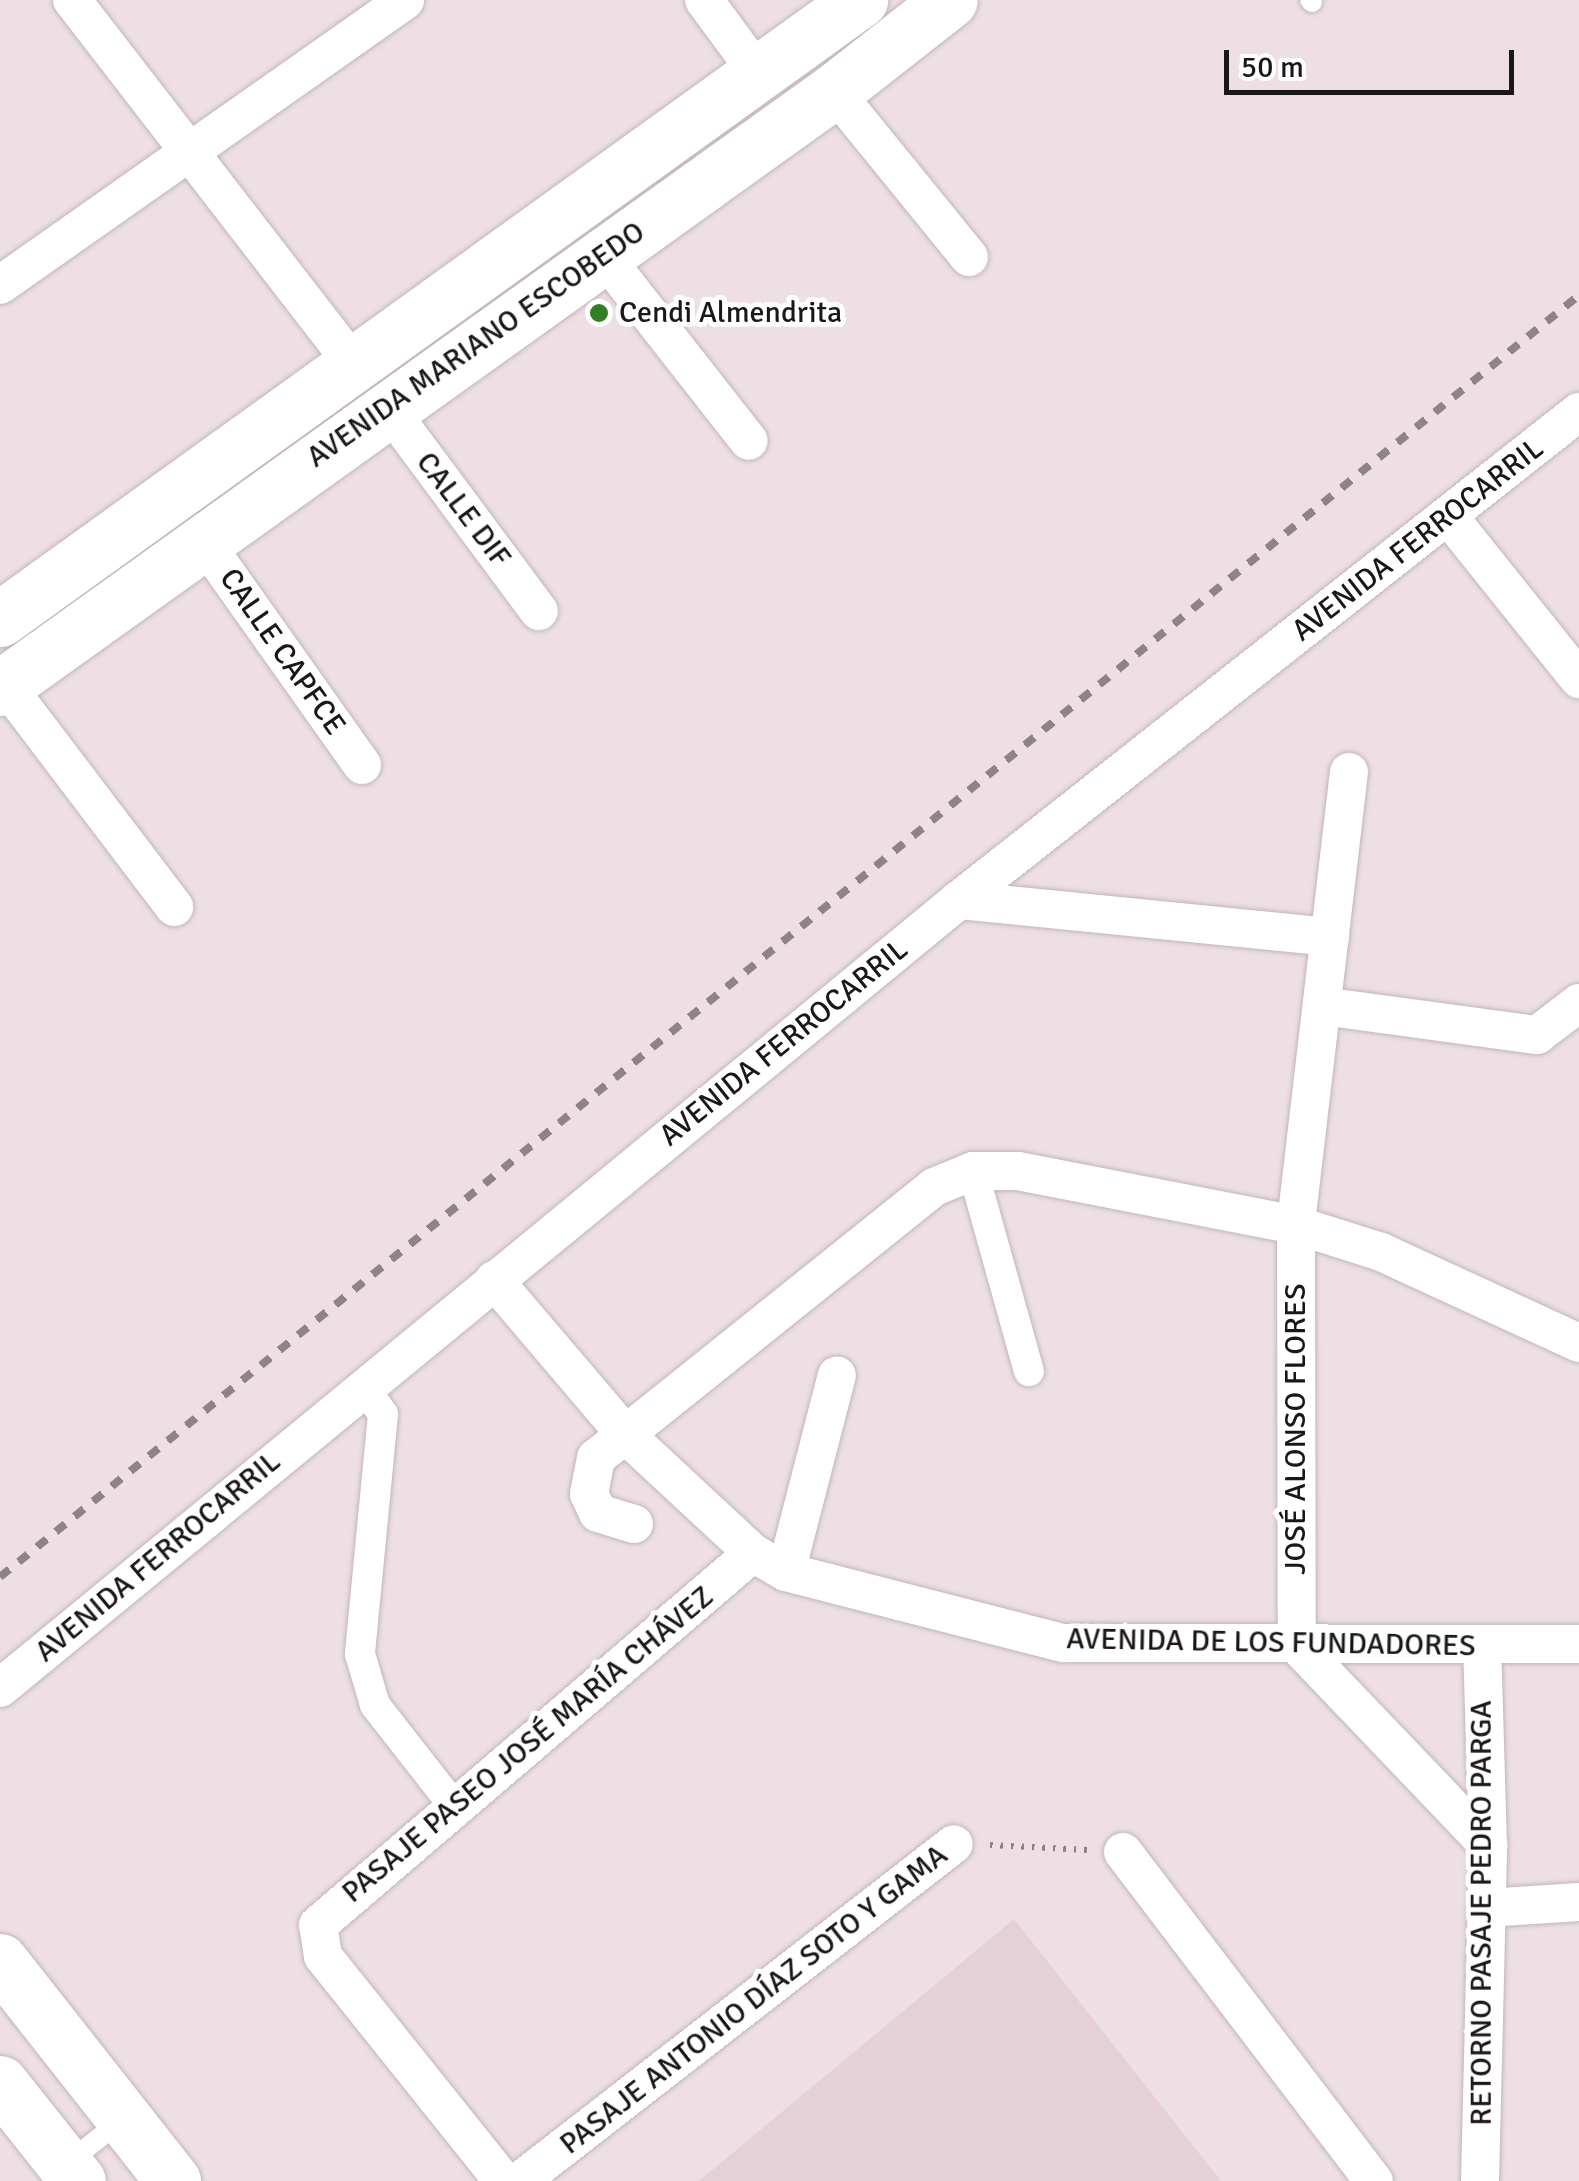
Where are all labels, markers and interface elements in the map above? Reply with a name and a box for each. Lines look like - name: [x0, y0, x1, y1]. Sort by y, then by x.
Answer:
- scale bar: [1229, 30, 1519, 92]
- text: 50 m: [1241, 49, 1304, 86]
- street label: AVENIDA MARIANO ESCOBEDO: [300, 214, 652, 476]
- place label: Cendi Almendrita: [619, 295, 842, 331]
- marker: Cendi Almendrita: [588, 302, 610, 324]
- street label: AVENIDA FERROCARRIL: [1285, 431, 1551, 649]
- street label: CALLE DIF: [408, 445, 518, 575]
- street label: CALLE CAPFCE: [211, 562, 353, 742]
- street label: AVENIDA FERROCARRIL: [653, 932, 915, 1154]
- street label: JOSÉ ALONSO FLORES: [1278, 1283, 1314, 1575]
- street label: AVENIDA FERROCARRIL: [28, 1444, 288, 1670]
- street label: PASAJE PASEO JOSÉ MARÍA CHÁVEZ: [335, 1579, 721, 1911]
- street label: AVENIDA DE LOS FUNDADORES: [1066, 1621, 1476, 1665]
- street label: RETORNO PASAJE PEDRO PARGA: [1464, 1700, 1500, 2126]
- street label: PASAJE ANTONIO DÍAZ SOTO Y GAMA: [553, 1838, 955, 2162]

